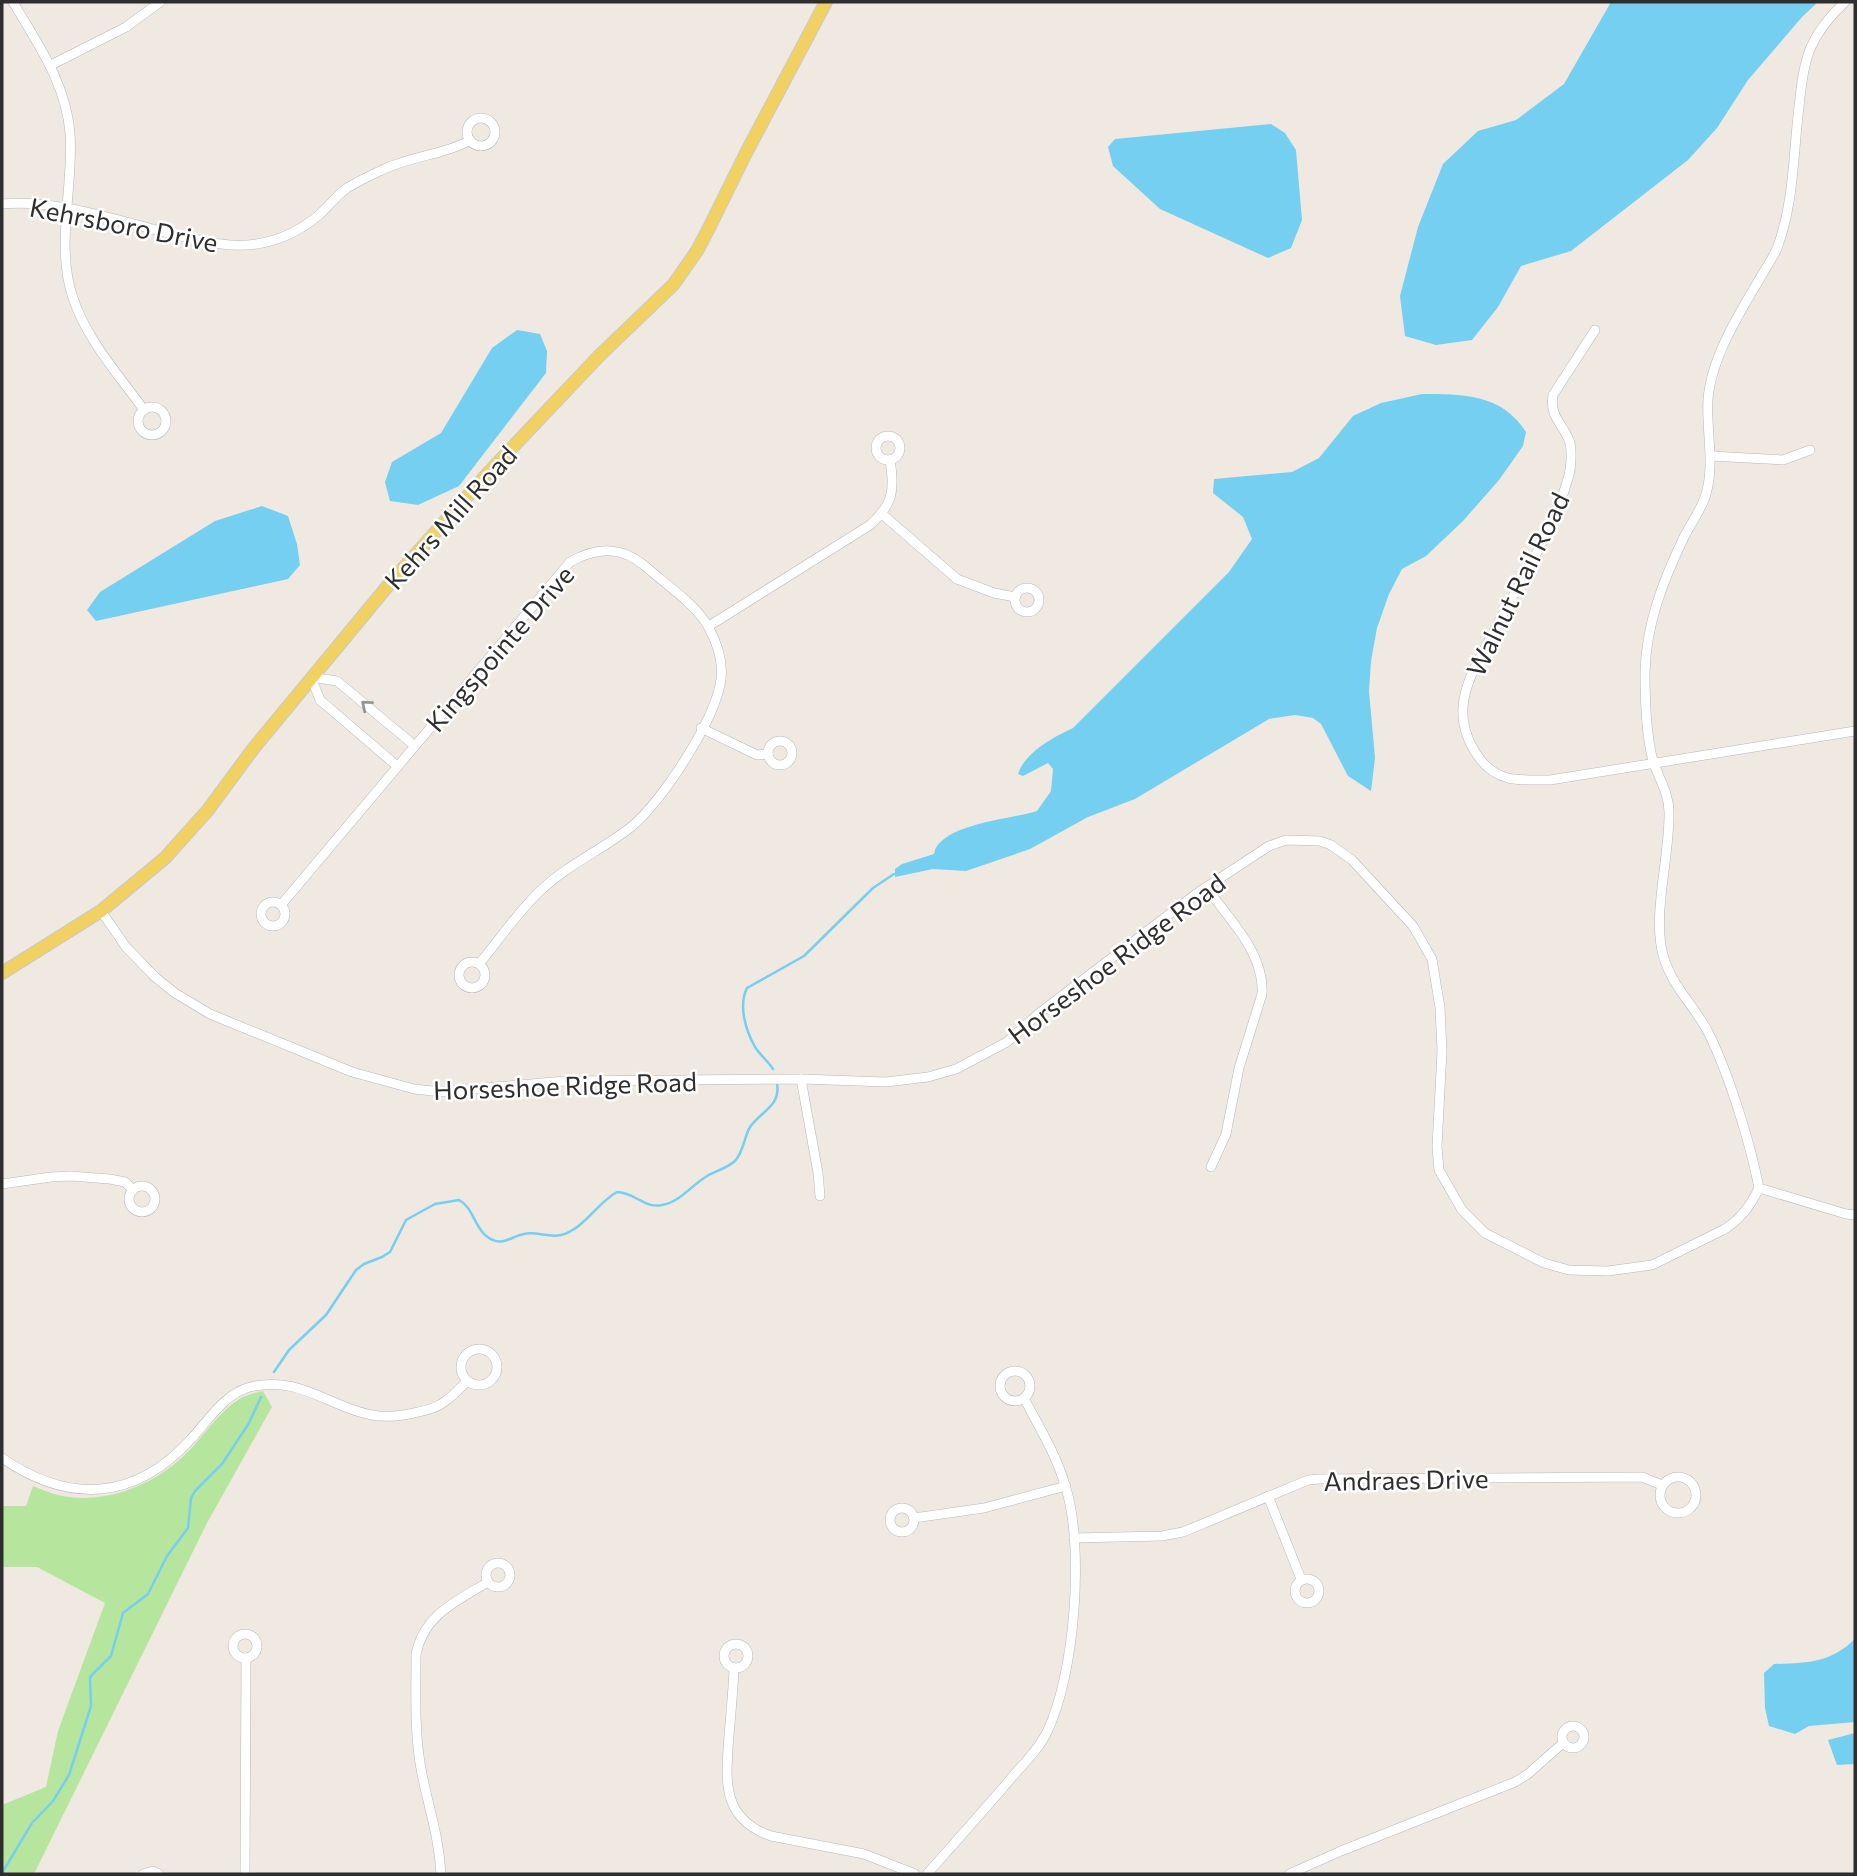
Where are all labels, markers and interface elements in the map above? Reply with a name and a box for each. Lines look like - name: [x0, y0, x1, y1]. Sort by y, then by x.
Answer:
- street label: Kehrsboro Drive: [27, 191, 221, 257]
- street label: Kehrs Mill Road: [377, 439, 523, 595]
- street label: Walnut Rail Road: [1459, 487, 1575, 681]
- street label: Kingspointe Drive: [419, 559, 579, 737]
- one-way arrow: [361, 701, 374, 713]
- street label: Horseshoe Ridge Road: [1001, 866, 1231, 1050]
- street label: Horseshoe Ridge Road: [433, 1065, 697, 1105]
- street label: Andraes Drive: [1323, 1462, 1489, 1496]

